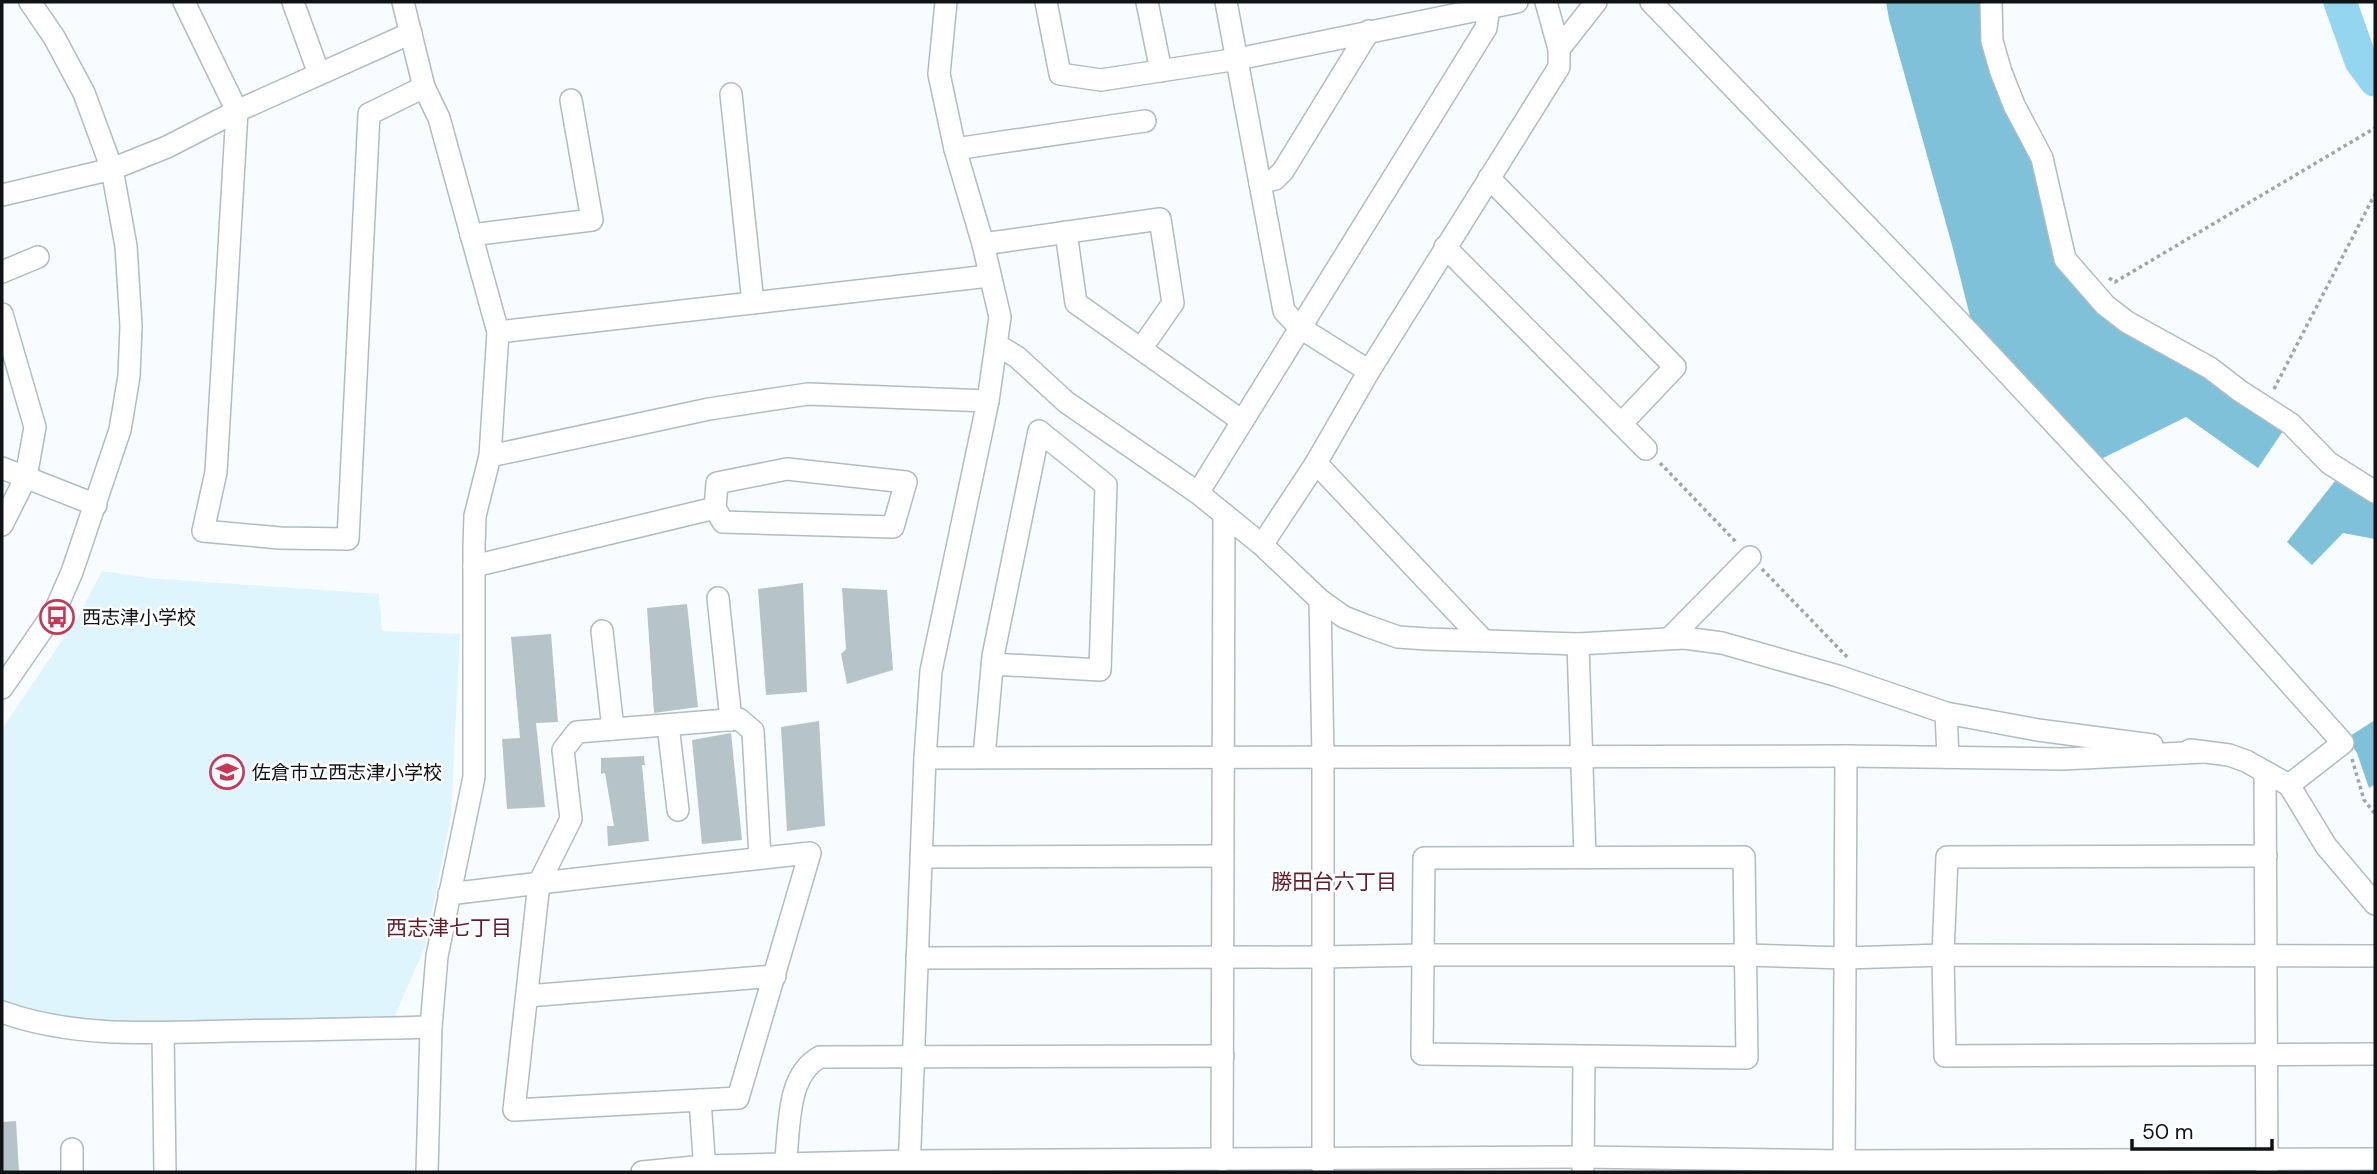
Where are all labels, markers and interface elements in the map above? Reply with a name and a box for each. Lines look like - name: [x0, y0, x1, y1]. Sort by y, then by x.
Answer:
- bus stop icon: 西志津小学校: [38, 598, 76, 636]
- place label: 西志津小学校: [82, 605, 196, 630]
- school or university icon: 佐倉市立西志津小学校: [208, 753, 246, 791]
- place label: 佐倉市立西志津小学校: [252, 760, 442, 785]
- district label: 勝田台六丁目: [1271, 868, 1397, 896]
- district label: 西志津七丁目: [386, 914, 512, 942]
- scale bar: [2132, 1108, 2272, 1152]
- text: 50 m: [2142, 1118, 2193, 1146]

